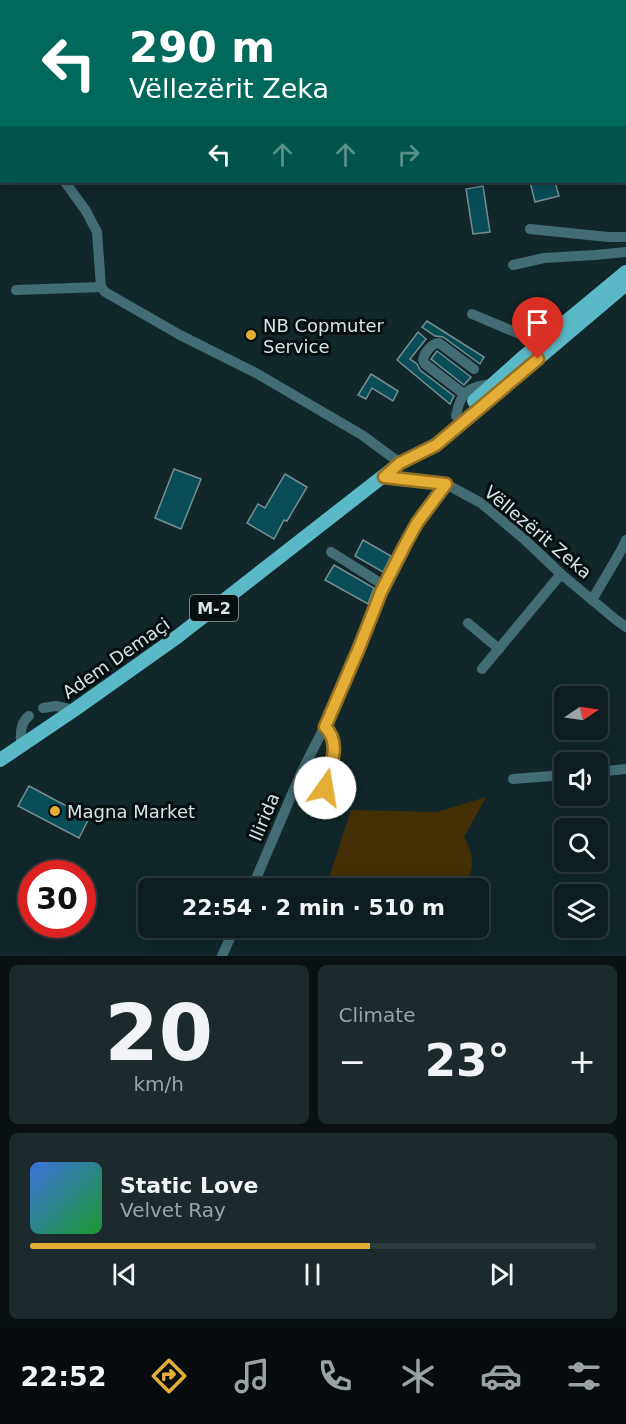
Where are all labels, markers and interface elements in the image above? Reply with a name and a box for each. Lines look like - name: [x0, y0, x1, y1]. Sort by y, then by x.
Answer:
- text: 290 m: [129, 23, 275, 72]
- icon: left: [30, 24, 108, 102]
- text: Vëllezërit Zeka: [129, 73, 329, 104]
- icon: left: [203, 138, 236, 171]
- icon: ahead: [266, 138, 299, 171]
- icon: ahead: [329, 138, 362, 171]
- icon: right: [392, 138, 425, 171]
- pin: [512, 297, 563, 359]
- icon: arrive: [521, 306, 554, 339]
- place label: NB Copmuter Service: [263, 315, 385, 357]
- marker: NB Copmuter Service: [244, 328, 258, 342]
- street label: Vëllezërit Zeka: [480, 481, 596, 583]
- road number: M-2: [190, 595, 238, 621]
- street label: Adem Demaçi: [58, 613, 174, 703]
- north arrow: [554, 686, 608, 740]
- map controls: [554, 686, 608, 938]
- button: sound: [554, 752, 608, 806]
- position arrow: [293, 756, 357, 820]
- street label: Ilirida: [245, 790, 283, 844]
- place label: Magna Market: [67, 801, 195, 822]
- marker: Magna Market: [48, 804, 62, 818]
- button: search: [554, 818, 608, 872]
- speed limit sign: 30: [18, 860, 96, 938]
- button: layers: [554, 884, 608, 938]
- text: 22:54 · 2 min · 510 m: [182, 895, 445, 920]
- text: 20: [104, 988, 213, 1078]
- text: Climate: [339, 1003, 415, 1027]
- text: 23°: [425, 1034, 510, 1087]
- text: −: [339, 1042, 366, 1081]
- text: +: [568, 1042, 596, 1081]
- text: km/h: [134, 1072, 184, 1096]
- text: Static Love: [120, 1173, 258, 1198]
- text: Velvet Ray: [120, 1198, 226, 1222]
- icon: previous: [108, 1258, 141, 1291]
- icon: pause: [296, 1258, 329, 1291]
- icon: next: [485, 1258, 518, 1291]
- icon: directions: [148, 1355, 190, 1397]
- icon: music: [231, 1355, 273, 1397]
- icon: phone: [314, 1355, 356, 1397]
- icon: climate: [397, 1355, 439, 1397]
- icon: car: [480, 1355, 522, 1397]
- icon: filters: [563, 1355, 605, 1397]
- text: 22:52: [21, 1361, 107, 1392]

